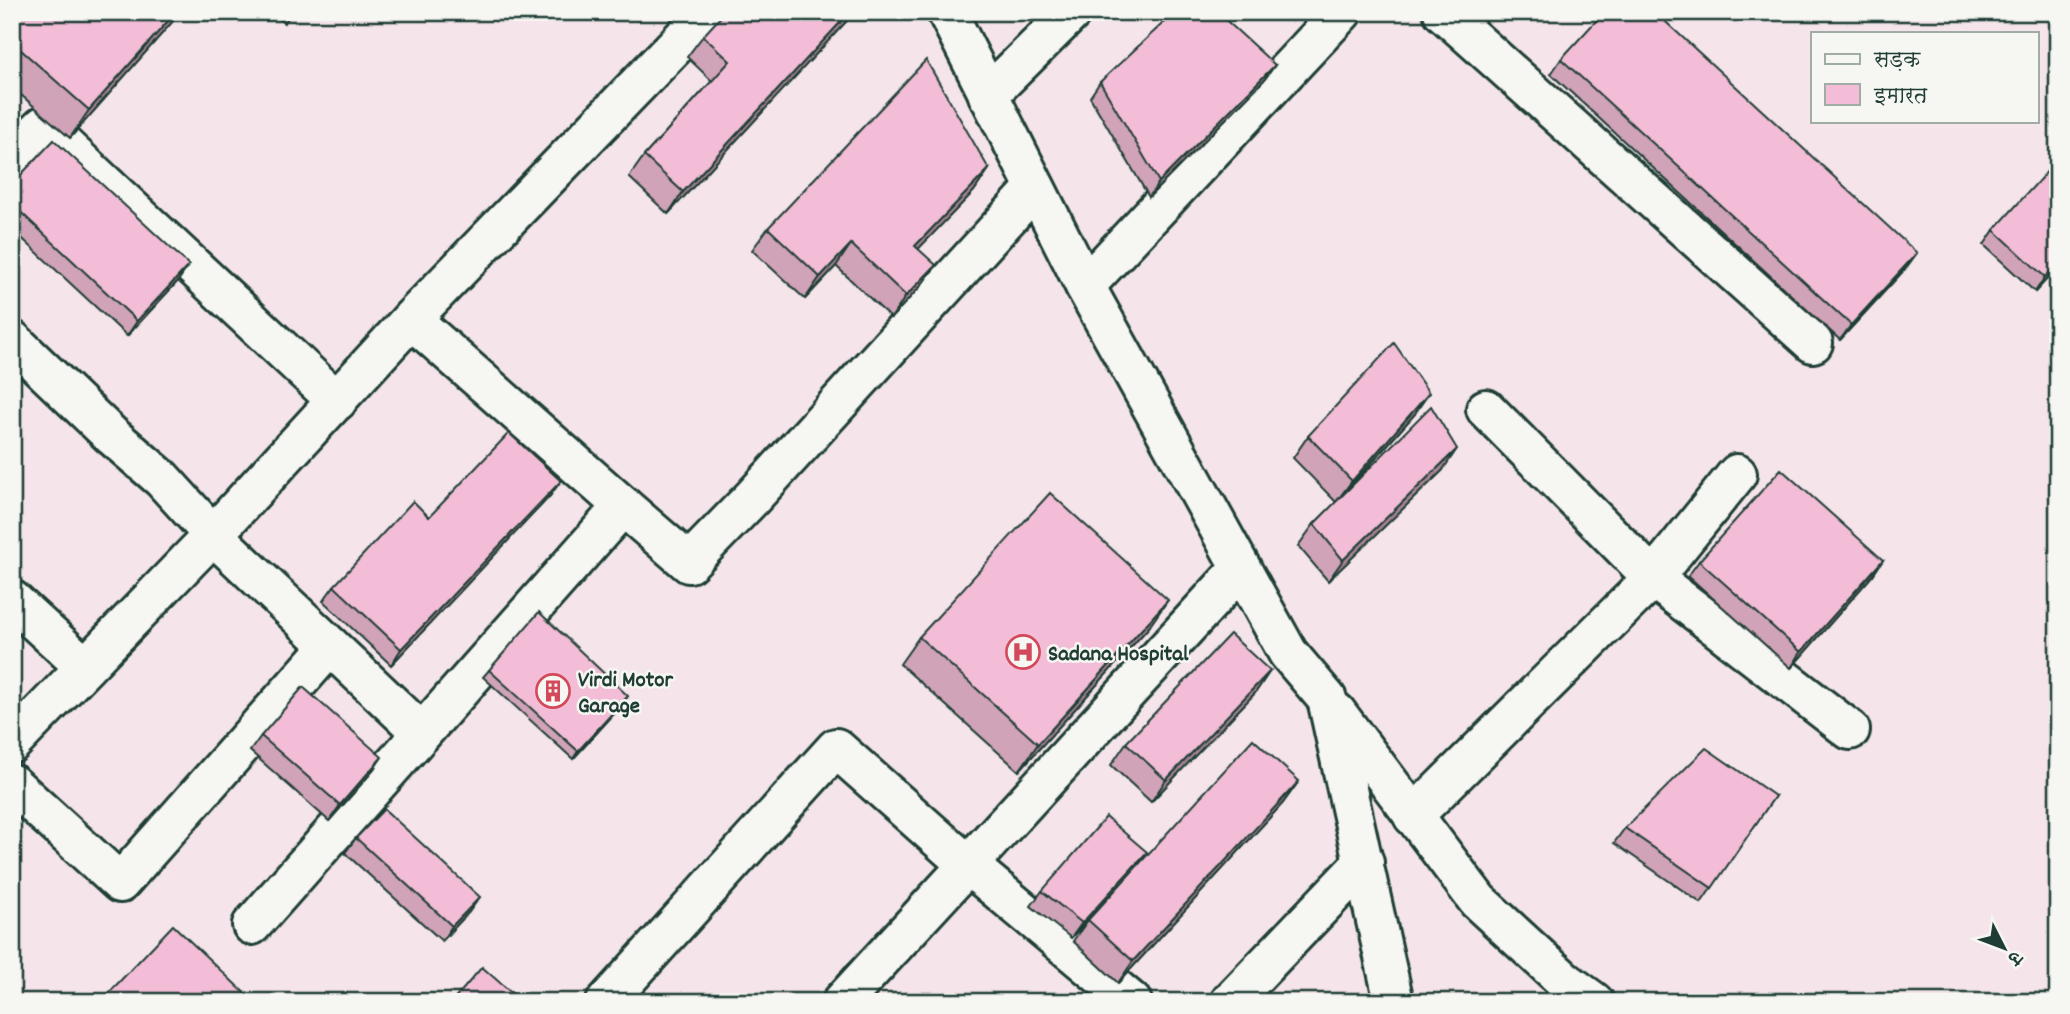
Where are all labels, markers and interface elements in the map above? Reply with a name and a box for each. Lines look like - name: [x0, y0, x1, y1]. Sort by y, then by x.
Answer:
- legend: [1811, 32, 2038, 122]
- text: सड़क: [1873, 47, 1921, 77]
- text: इमारत: [1873, 83, 1928, 113]
- hospital icon: Sadana Hospital: [1004, 633, 1042, 671]
- place label: Sadana Hospital: [1048, 639, 1189, 672]
- place label: Virdi Motor Garage: [578, 665, 674, 724]
- building icon: Virdi Motor Garage: [534, 672, 572, 710]
- north arrow: [1968, 912, 2038, 982]
- text: उ: [2000, 943, 2028, 971]

